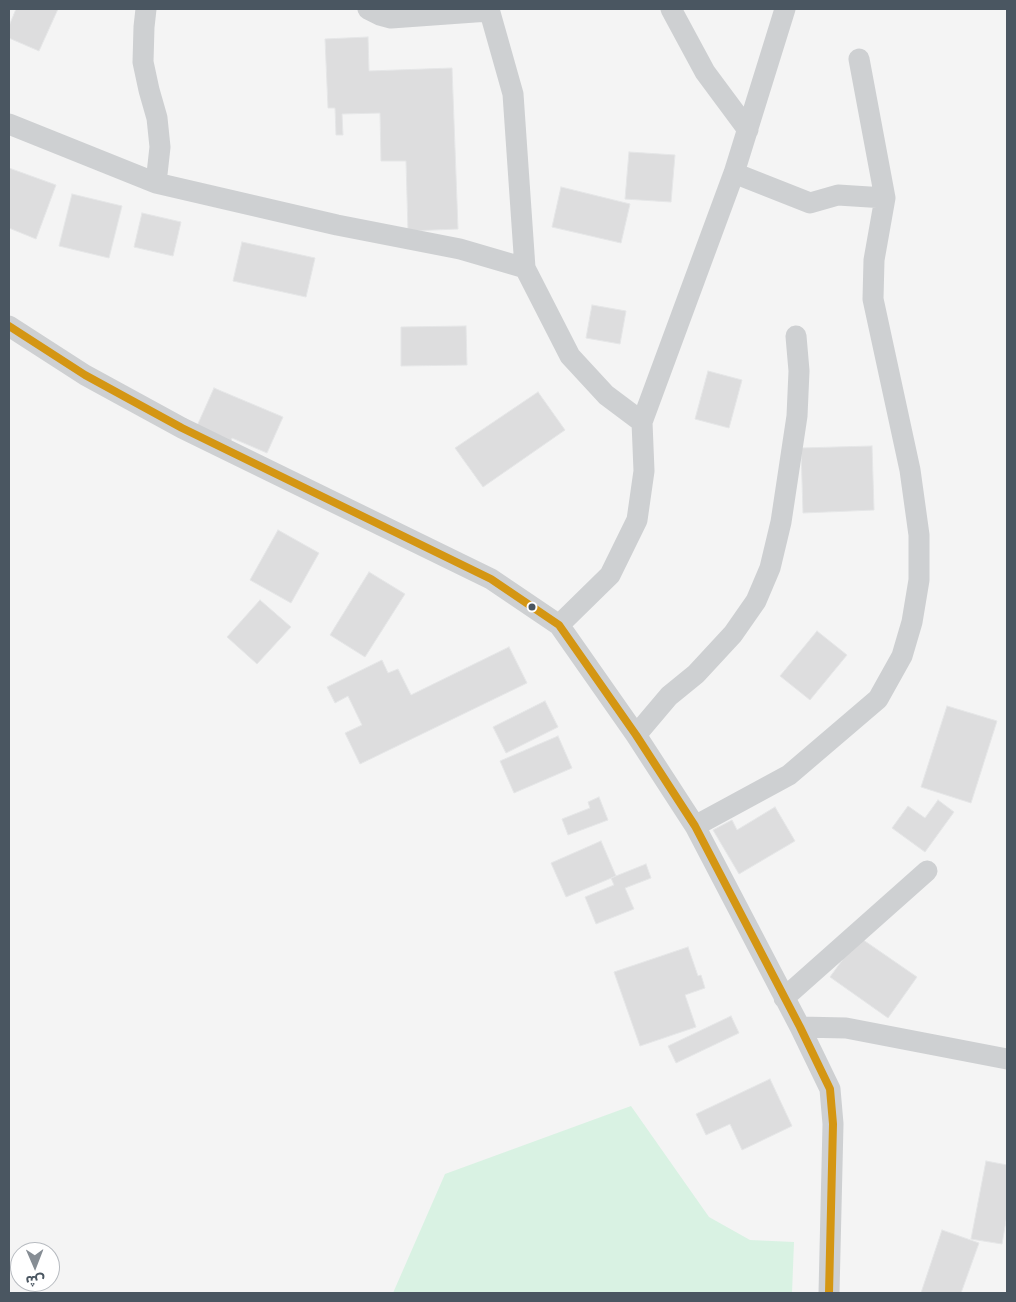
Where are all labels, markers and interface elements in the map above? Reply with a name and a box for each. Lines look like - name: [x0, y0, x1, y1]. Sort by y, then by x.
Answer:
- unlabelled marker: [527, 602, 537, 612]
- north arrow: [10, 1242, 60, 1292]
- text: ش: [25, 1272, 45, 1290]

